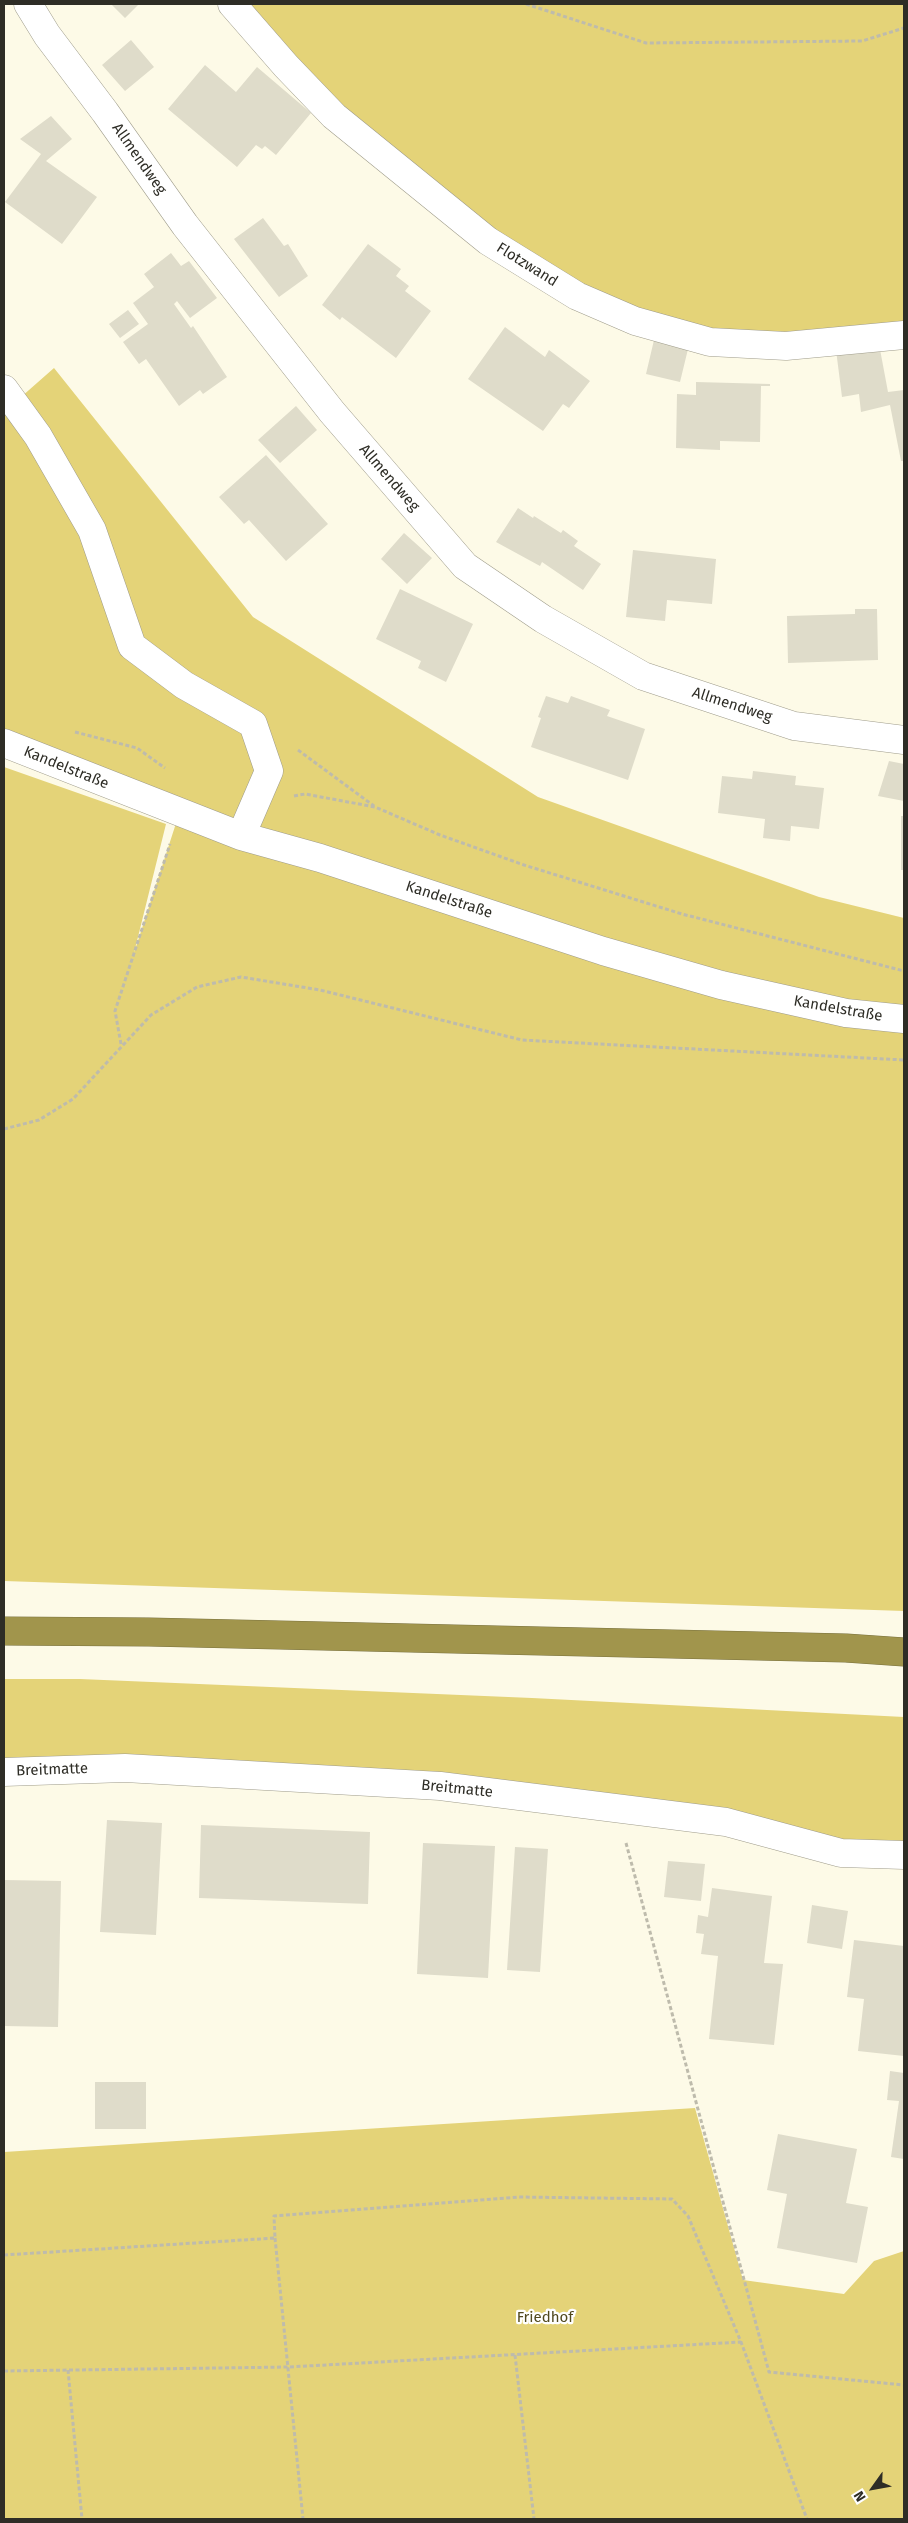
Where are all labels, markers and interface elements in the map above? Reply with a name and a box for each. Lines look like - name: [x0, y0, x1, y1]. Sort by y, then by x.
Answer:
- street label: Allmendweg: [108, 120, 170, 198]
- street label: Flotzwand: [493, 239, 561, 291]
- street label: Allmendweg: [355, 441, 423, 515]
- street label: Allmendweg: [690, 684, 774, 726]
- street label: Kandelstraße: [21, 743, 111, 793]
- street label: Kandelstraße: [403, 878, 495, 922]
- street label: Kandelstraße: [792, 992, 884, 1026]
- street label: Breitmatte: [16, 1760, 88, 1780]
- street label: Breitmatte: [420, 1776, 494, 1802]
- park label: Friedhof: [517, 2309, 573, 2327]
- north arrow: [848, 2463, 898, 2513]
- text: N: [850, 2488, 870, 2505]

